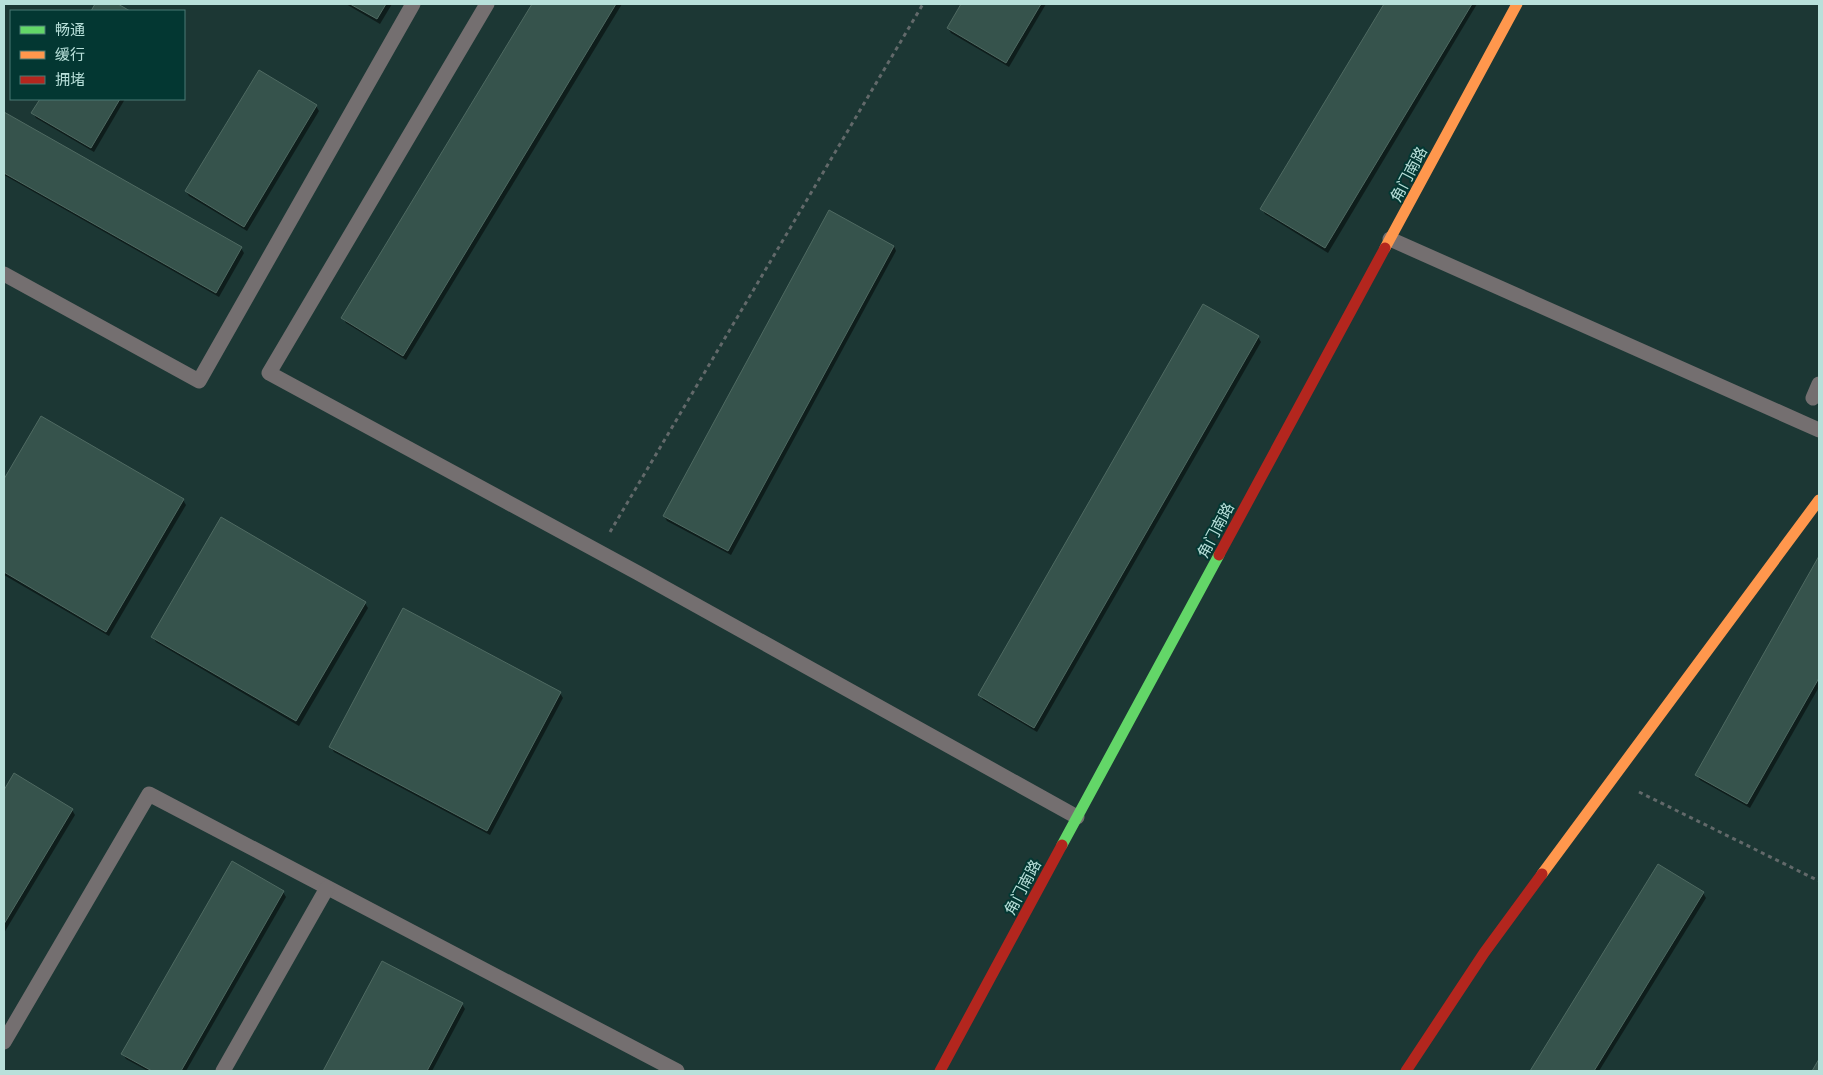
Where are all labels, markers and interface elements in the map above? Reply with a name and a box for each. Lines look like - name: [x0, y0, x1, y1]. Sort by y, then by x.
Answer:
- legend: [10, 10, 185, 100]
- text: 畅通: [55, 19, 85, 39]
- text: 缓行: [55, 44, 85, 64]
- text: 拥堵: [55, 69, 85, 89]
- street label: 角门南路: [1385, 143, 1431, 205]
- street label: 角门南路: [1192, 499, 1238, 561]
- street label: 角门南路: [999, 856, 1045, 918]

